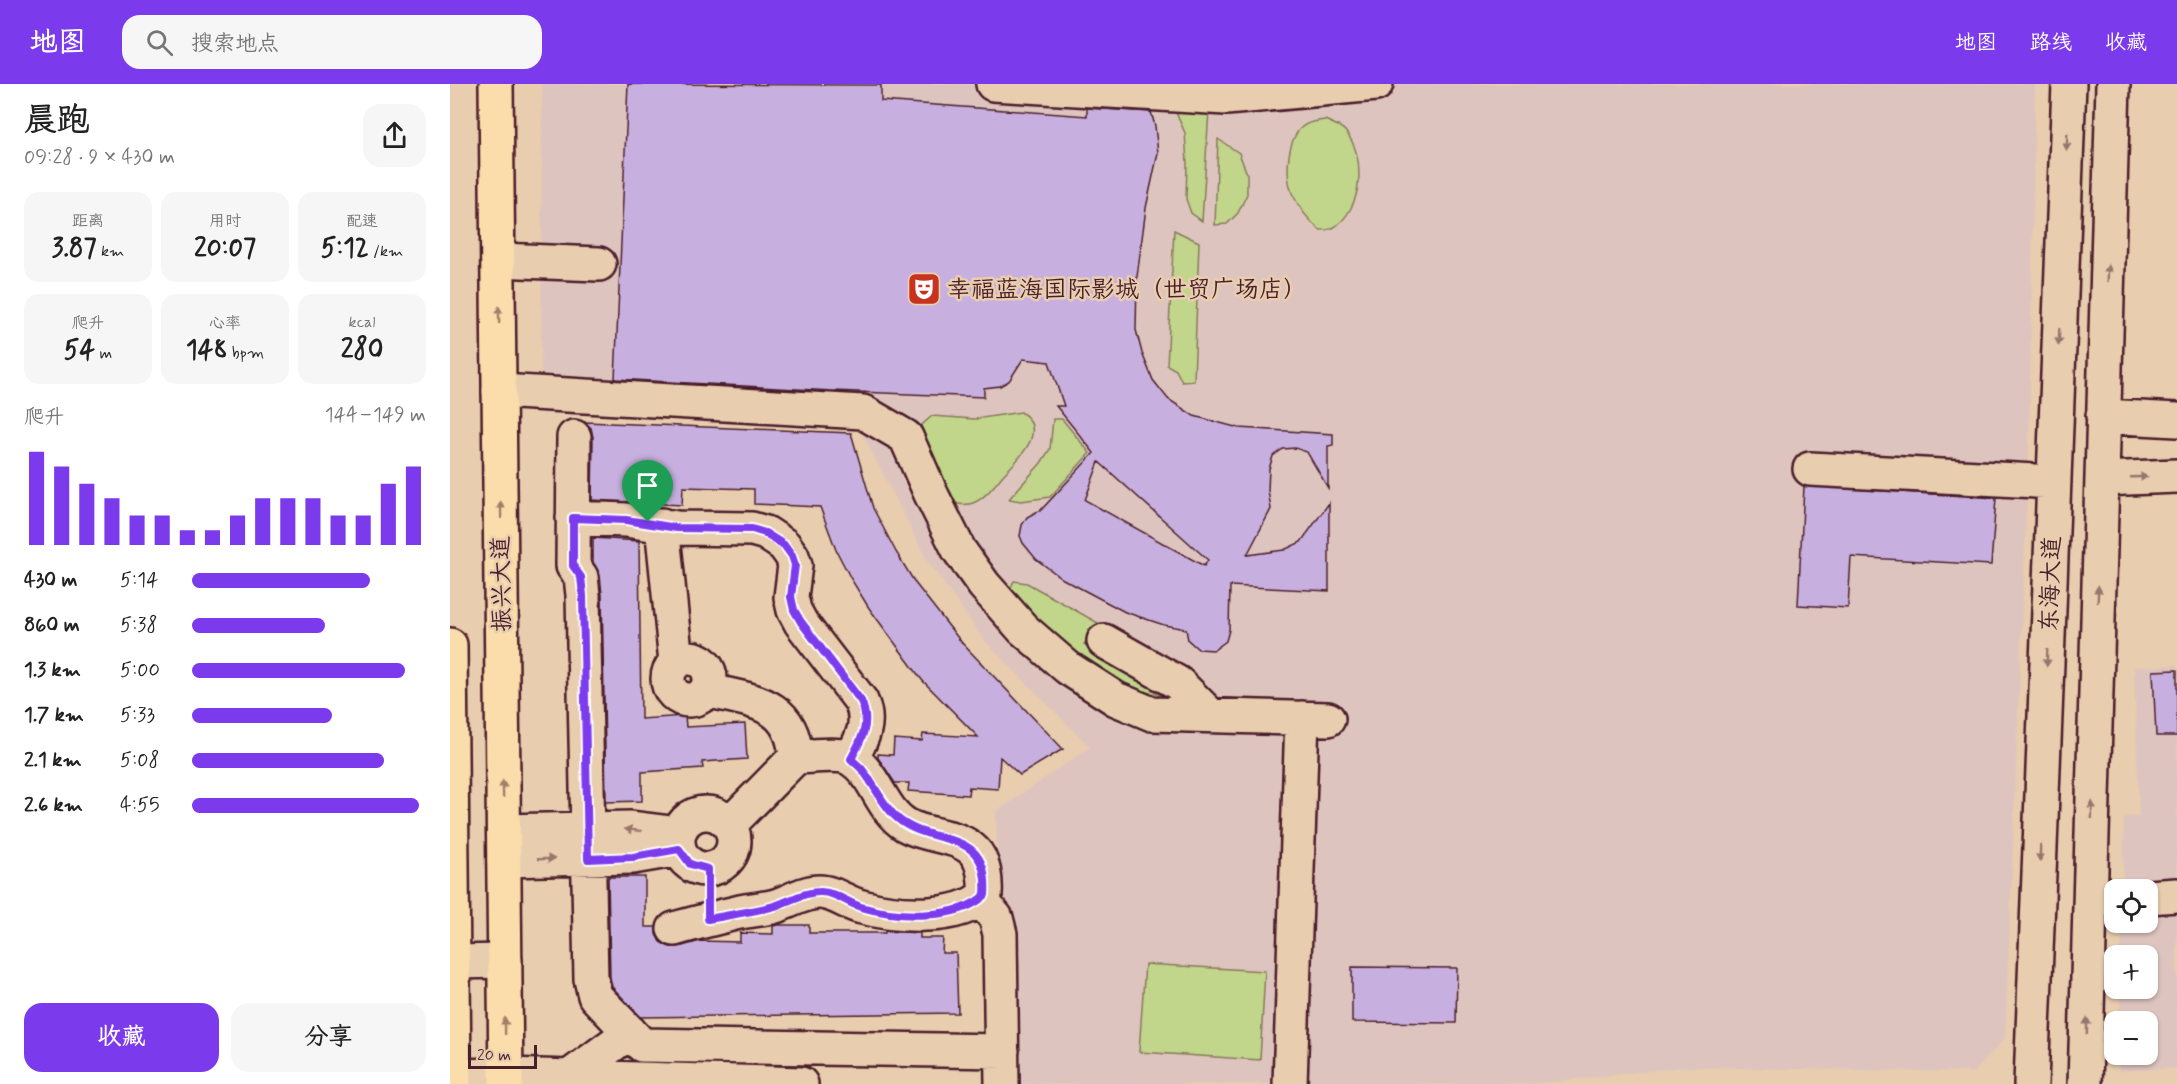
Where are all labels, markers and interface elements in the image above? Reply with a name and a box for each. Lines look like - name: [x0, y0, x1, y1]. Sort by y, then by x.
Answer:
- search box: [122, 15, 542, 69]
- text: 地图: [30, 25, 86, 62]
- icon: search: [143, 26, 176, 59]
- text: 地图: [1955, 29, 1997, 57]
- text: 路线: [2030, 29, 2072, 57]
- text: 收藏: [2105, 29, 2147, 57]
- text: 搜索地点: [191, 30, 279, 58]
- text: 晨跑: [24, 99, 90, 143]
- button: share: [363, 104, 426, 167]
- one-way arrow: [2062, 133, 2072, 152]
- text: 09:28 · 9 × 430 m: [24, 144, 175, 171]
- text: 距离: [72, 211, 104, 232]
- text: 用时: [209, 211, 241, 232]
- text: 配速: [346, 211, 378, 232]
- text: 3.87: [52, 232, 97, 266]
- text: 20:07: [194, 232, 256, 266]
- text: 5:12: [321, 232, 369, 266]
- text: km: [97, 241, 124, 262]
- text: /km: [369, 241, 403, 262]
- one-way arrow: [2103, 263, 2112, 282]
- theatre icon: 幸福蓝海国际影城（世贸广场店）: [906, 271, 942, 307]
- place label: 幸福蓝海国际影城（世贸广场店）: [947, 275, 1307, 306]
- one-way arrow: [494, 305, 503, 324]
- text: kcal: [349, 312, 375, 333]
- text: 爬升: [72, 313, 104, 334]
- text: 心率: [209, 313, 241, 334]
- one-way arrow: [2055, 328, 2064, 347]
- text: 280: [341, 333, 383, 367]
- text: 54: [64, 334, 95, 368]
- text: 148: [186, 334, 227, 368]
- text: m: [95, 343, 112, 364]
- text: bpm: [227, 343, 264, 364]
- text: 144–149 m: [325, 402, 426, 429]
- text: 爬升: [24, 404, 64, 431]
- pin: [622, 460, 673, 522]
- icon: arrive: [631, 469, 664, 502]
- one-way arrow: [2130, 473, 2149, 482]
- one-way arrow: [496, 500, 505, 519]
- street label: 振兴大道: [486, 536, 519, 632]
- street label: 东海大道: [2034, 536, 2069, 633]
- text: 430 m: [24, 567, 77, 594]
- text: 5:14: [120, 567, 158, 594]
- one-way arrow: [2094, 584, 2103, 603]
- text: 860 m: [24, 612, 80, 639]
- text: 5:38: [120, 612, 157, 639]
- one-way arrow: [2042, 649, 2052, 668]
- text: 1.3 km: [24, 657, 81, 684]
- text: 5:00: [120, 657, 160, 684]
- text: 1.7 km: [24, 702, 84, 729]
- text: 5:33: [120, 702, 155, 729]
- text: 2.1 km: [24, 747, 81, 774]
- text: 5:08: [120, 747, 159, 774]
- one-way arrow: [498, 779, 508, 798]
- text: 2.6 km: [24, 792, 83, 819]
- text: 4:55: [120, 792, 160, 819]
- one-way arrow: [2087, 800, 2097, 819]
- one-way arrow: [624, 825, 643, 834]
- one-way arrow: [2035, 843, 2044, 862]
- one-way arrow: [537, 855, 556, 864]
- map controls: [2104, 879, 2158, 1065]
- button: locate: [2104, 879, 2158, 933]
- button: +: [2104, 945, 2158, 999]
- button: 收藏: [24, 1003, 219, 1072]
- button: 分享: [231, 1003, 426, 1072]
- button: −: [2104, 1011, 2158, 1065]
- one-way arrow: [501, 1016, 510, 1035]
- one-way arrow: [2082, 1016, 2091, 1035]
- scale bar: [468, 1042, 537, 1070]
- text: 20 m: [477, 1045, 511, 1066]

